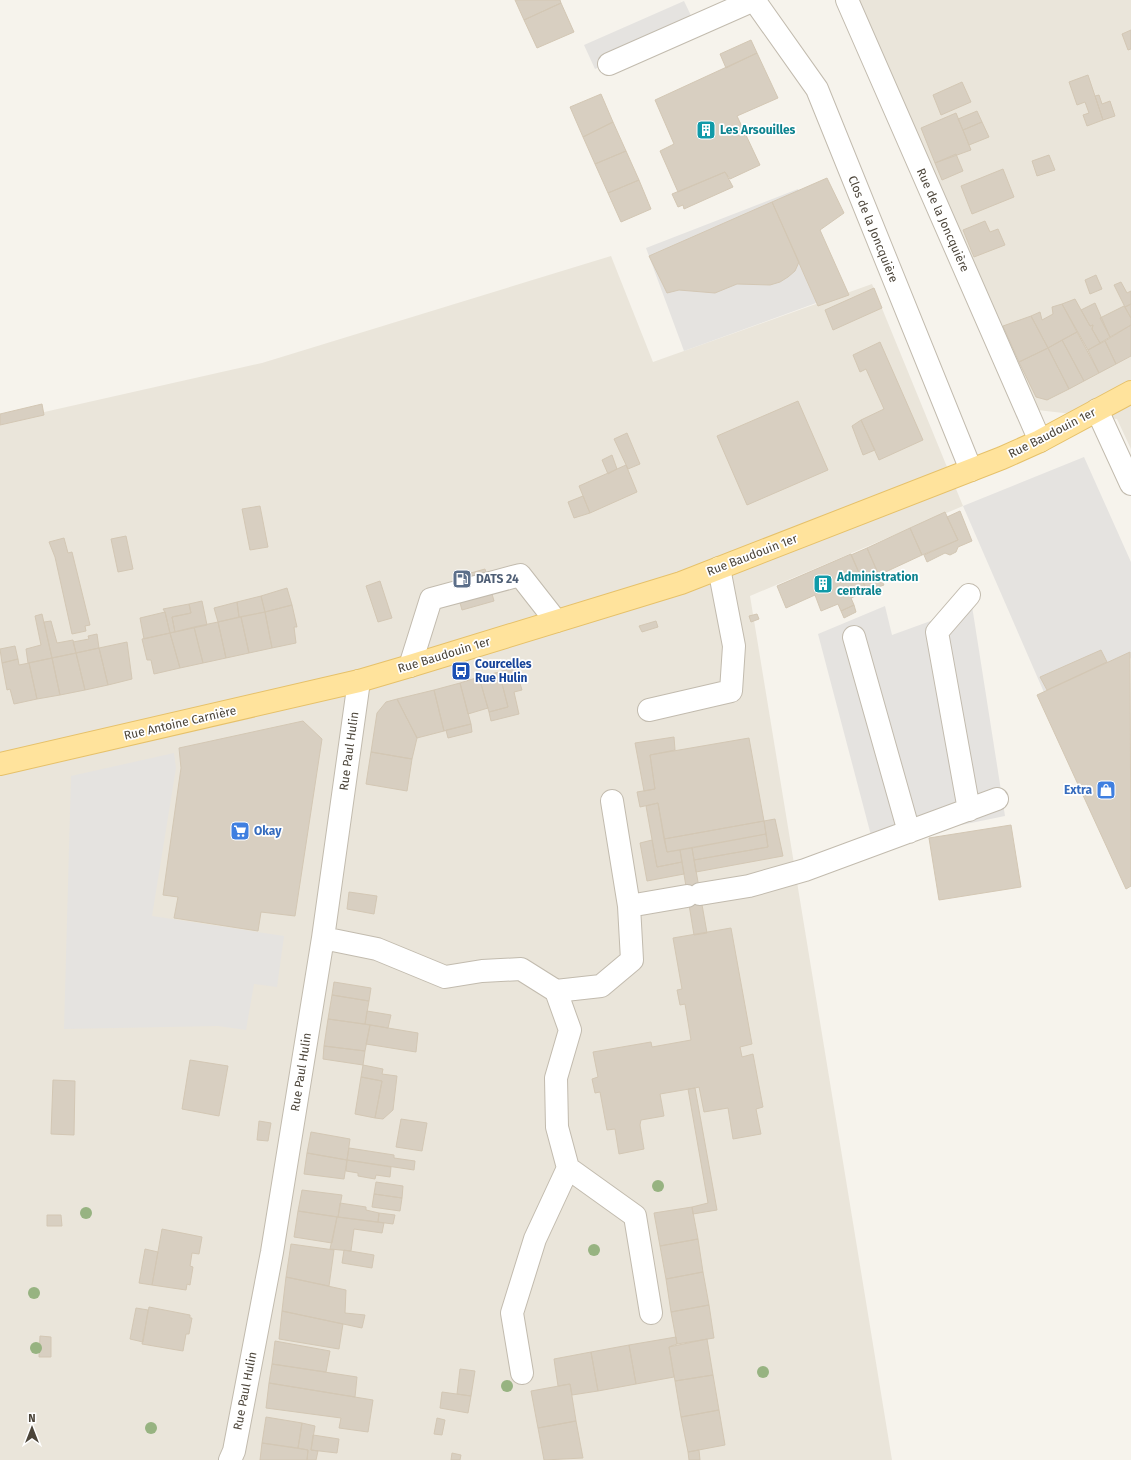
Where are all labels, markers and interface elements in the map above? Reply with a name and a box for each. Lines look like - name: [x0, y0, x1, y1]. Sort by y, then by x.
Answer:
- building icon: Les Arsouilles: [695, 119, 717, 141]
- place label: Les Arsouilles: [720, 123, 796, 137]
- street label: Rue de la Joncquière: [914, 166, 972, 274]
- street label: Clos de la Joncquière: [845, 174, 901, 284]
- street label: Rue Baudouin 1er: [1006, 405, 1098, 461]
- street label: Rue Baudouin 1er: [705, 531, 800, 579]
- fuel station icon: DATS 24: [451, 568, 473, 590]
- place label: Administration centrale: [836, 570, 919, 598]
- place label: DATS 24: [476, 572, 519, 586]
- building icon: Administration centrale: [812, 573, 834, 595]
- street label: Rue Baudouin 1er: [396, 634, 492, 676]
- place label: Courcelles Rue Hulin: [475, 657, 532, 685]
- bus stop icon: Courcelles Rue Hulin: [450, 660, 472, 682]
- street label: Rue Antoine Carnière: [123, 703, 237, 743]
- street label: Rue Paul Hulin: [337, 711, 361, 791]
- shop icon: Extra: [1095, 779, 1117, 801]
- place label: Extra: [1064, 783, 1092, 797]
- supermarket icon: Okay: [229, 820, 251, 842]
- place label: Okay: [254, 824, 282, 838]
- street label: Rue Paul Hulin: [288, 1032, 314, 1112]
- street label: Rue Paul Hulin: [231, 1351, 259, 1431]
- north arrow: [12, 1408, 52, 1448]
- text: N: [28, 1412, 36, 1425]

